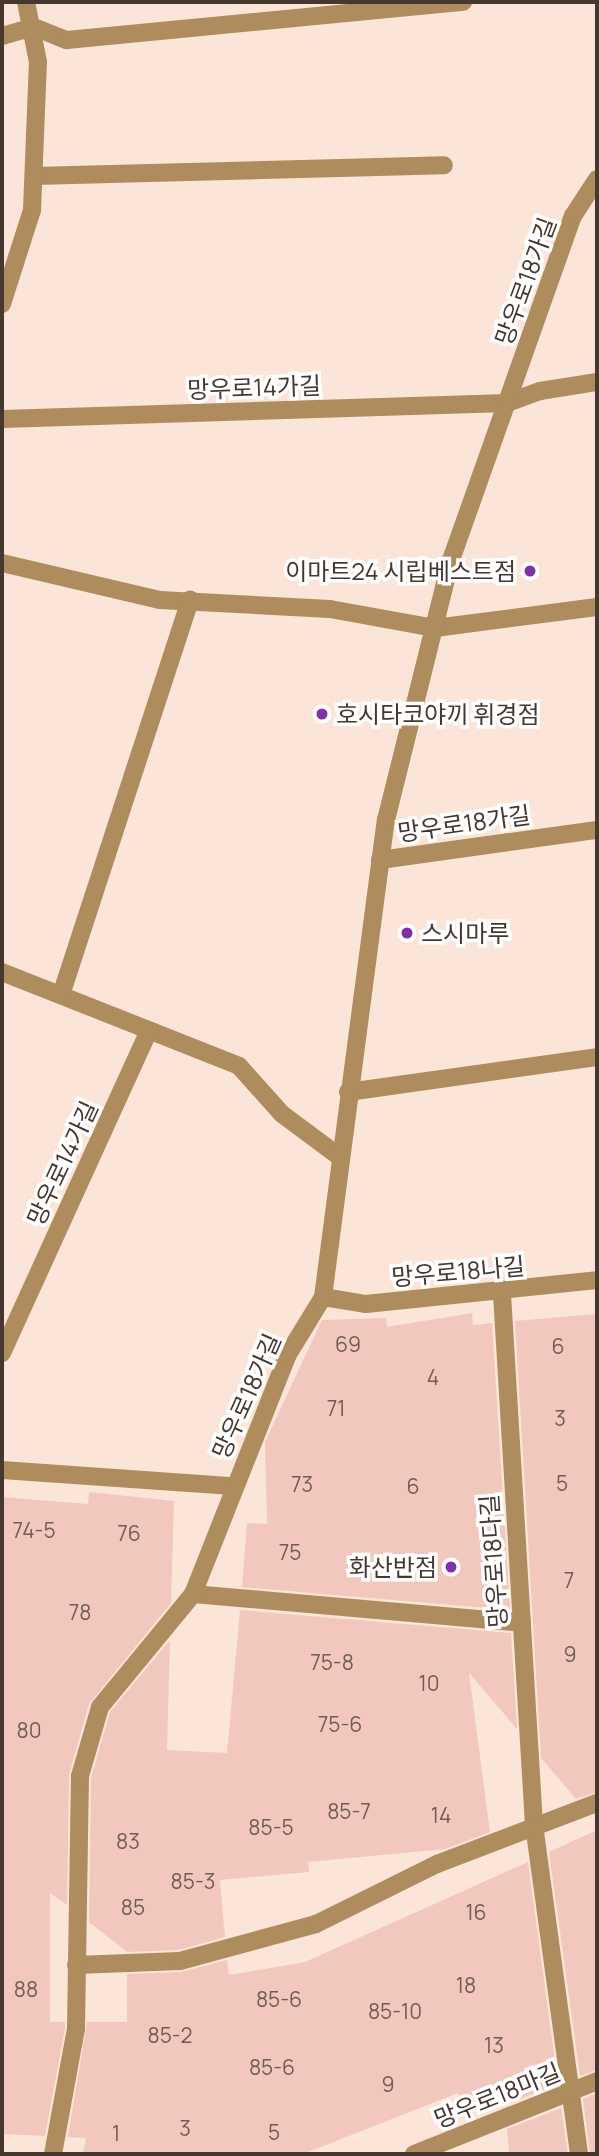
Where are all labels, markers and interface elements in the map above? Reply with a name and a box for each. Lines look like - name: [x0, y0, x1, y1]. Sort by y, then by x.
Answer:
- street label: 망우로18가길: [489, 213, 561, 349]
- street label: 망우로14가길: [187, 370, 321, 404]
- place label: 이마트24 시립베스트점: [285, 557, 516, 585]
- marker: 이마트24 시립베스트점: [522, 563, 538, 579]
- place label: 호시타코야끼 휘경점: [336, 700, 540, 728]
- marker: 호시타코야끼 휘경점: [314, 706, 330, 722]
- street label: 망우로18가길: [396, 799, 532, 847]
- place label: 스시마루: [421, 919, 509, 947]
- marker: 스시마루: [399, 925, 415, 941]
- street label: 망우로14가길: [21, 1096, 103, 1230]
- street label: 망우로18나길: [390, 1251, 526, 1291]
- street label: 망우로18가길: [206, 1329, 286, 1463]
- house number: 69: [335, 1331, 361, 1357]
- house number: 6: [551, 1333, 565, 1359]
- house number: 4: [427, 1364, 439, 1390]
- house number: 71: [327, 1395, 345, 1421]
- house number: 3: [554, 1405, 566, 1431]
- house number: 5: [556, 1470, 568, 1496]
- house number: 73: [291, 1471, 313, 1497]
- house number: 6: [406, 1473, 420, 1499]
- street label: 망우로18다길: [474, 1493, 512, 1629]
- house number: 74-5: [12, 1517, 56, 1543]
- house number: 76: [117, 1520, 141, 1546]
- house number: 75: [279, 1539, 301, 1565]
- place label: 화산반점: [349, 1553, 437, 1581]
- marker: 화산반점: [443, 1559, 459, 1575]
- house number: 7: [564, 1567, 574, 1593]
- house number: 78: [69, 1599, 91, 1625]
- house number: 9: [563, 1641, 577, 1667]
- house number: 75-8: [310, 1649, 354, 1675]
- house number: 10: [419, 1670, 439, 1696]
- house number: 75-6: [318, 1711, 362, 1737]
- house number: 80: [16, 1717, 42, 1743]
- house number: 85-7: [327, 1798, 371, 1824]
- house number: 14: [431, 1802, 451, 1828]
- house number: 85-5: [248, 1814, 294, 1840]
- house number: 83: [116, 1828, 140, 1854]
- house number: 85-3: [171, 1868, 215, 1894]
- house number: 85: [121, 1894, 145, 1920]
- house number: 16: [465, 1899, 487, 1925]
- house number: 18: [456, 1972, 476, 1998]
- house number: 88: [14, 1976, 38, 2002]
- house number: 85-6: [256, 1986, 302, 2012]
- house number: 85-10: [368, 1998, 422, 2024]
- house number: 85-2: [147, 2022, 193, 2048]
- house number: 13: [484, 2032, 504, 2058]
- house number: 85-6: [249, 2054, 295, 2080]
- street label: 망우로18마길: [430, 2057, 564, 2133]
- house number: 9: [381, 2071, 395, 2097]
- house number: 3: [179, 2115, 191, 2141]
- house number: 5: [268, 2119, 280, 2145]
- house number: 1: [112, 2120, 120, 2146]

